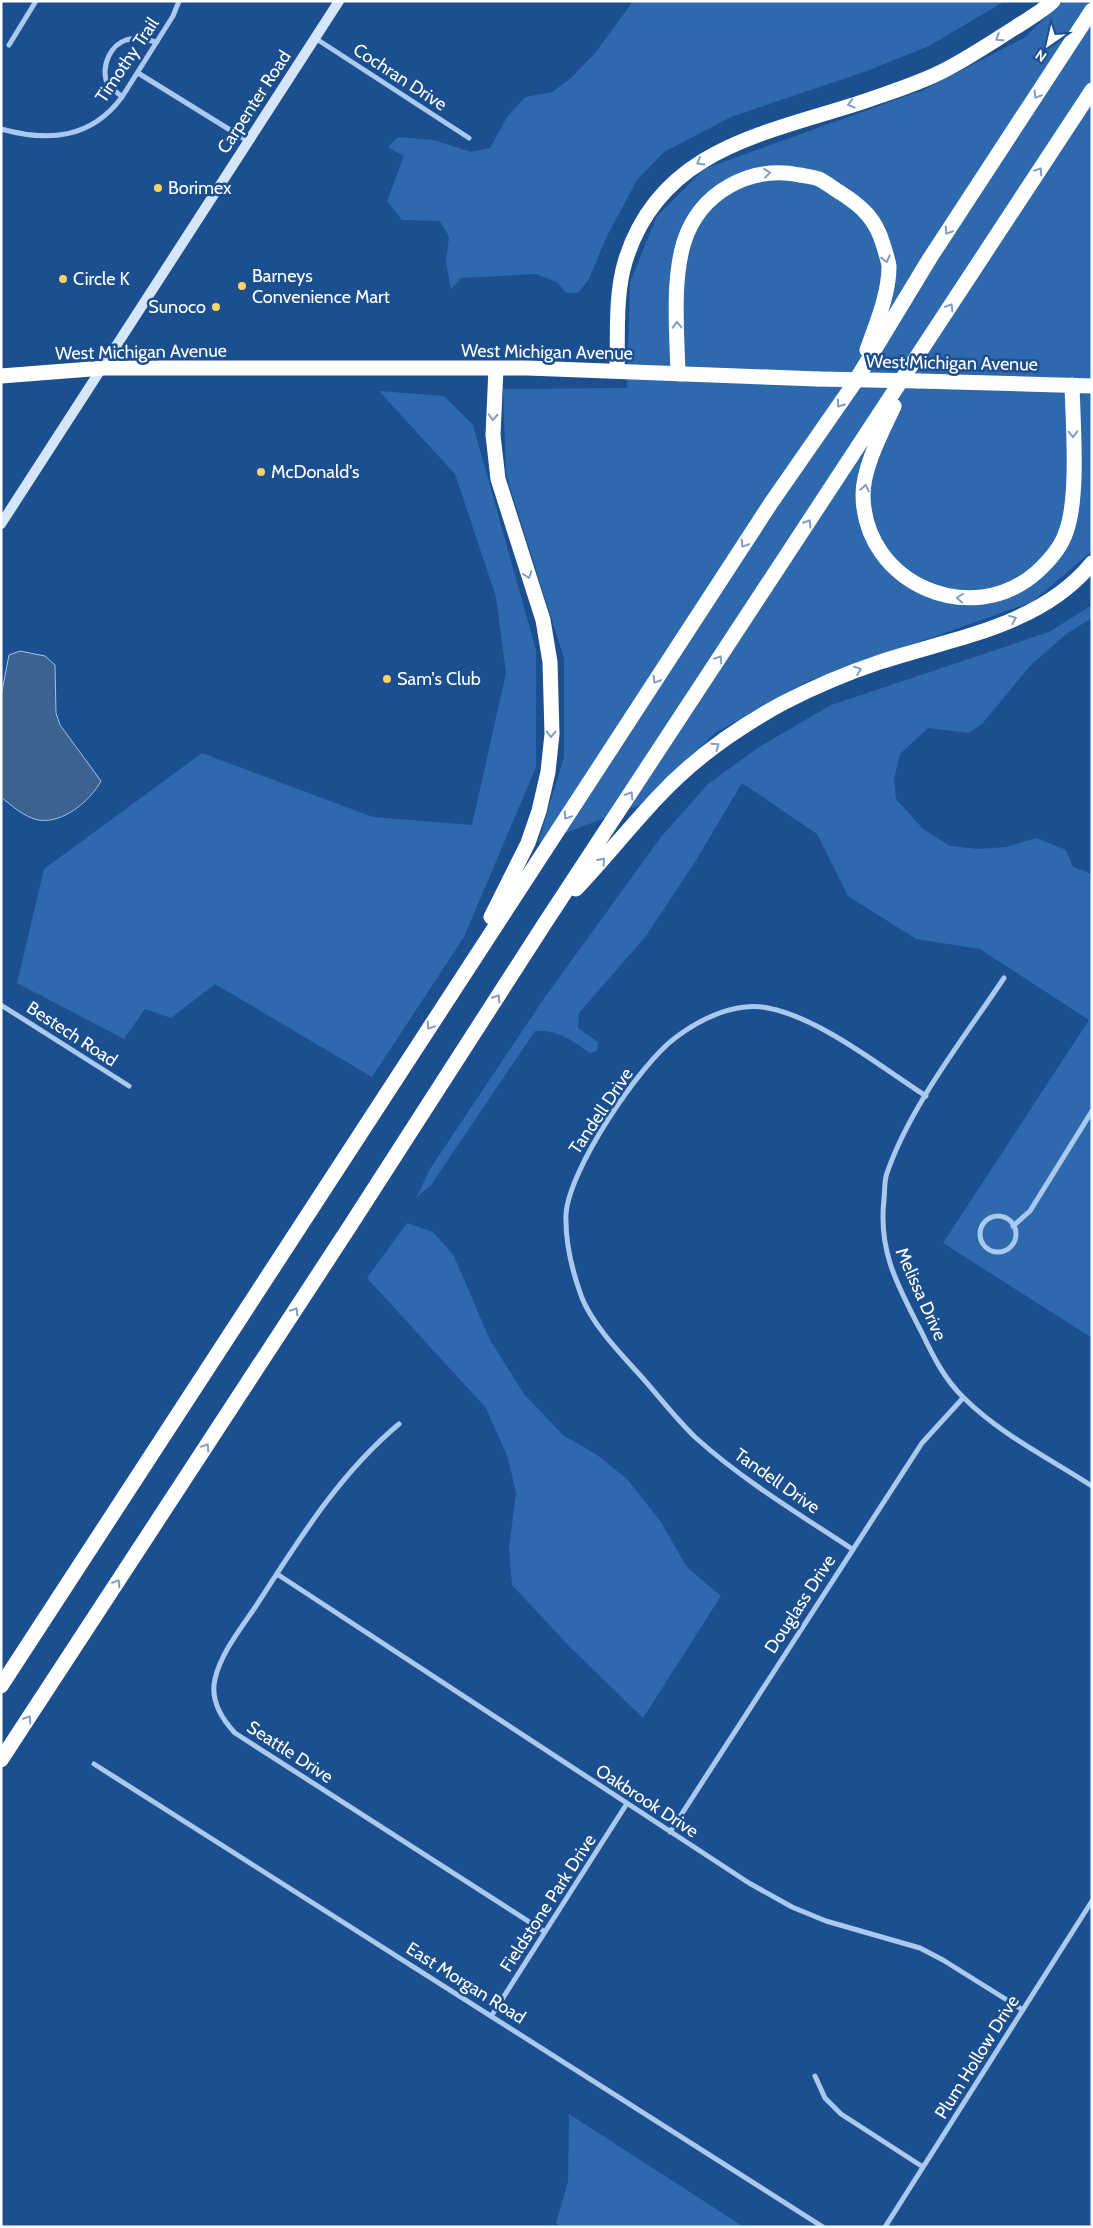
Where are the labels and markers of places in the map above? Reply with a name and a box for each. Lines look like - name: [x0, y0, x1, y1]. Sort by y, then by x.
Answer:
- place label: Borimex: [168, 177, 232, 199]
- marker: Borimex: [152, 182, 164, 194]
- place label: Barneys Convenience Mart: [252, 265, 390, 308]
- place label: Circle K: [73, 268, 131, 290]
- marker: Circle K: [57, 273, 69, 285]
- marker: Barneys Convenience Mart: [236, 280, 248, 292]
- place label: Sunoco: [148, 296, 206, 318]
- marker: Sunoco: [210, 301, 222, 313]
- place label: McDonald's: [271, 461, 359, 483]
- marker: McDonald's: [255, 466, 267, 478]
- place label: Sam's Club: [397, 668, 481, 690]
- marker: Sam's Club: [381, 673, 393, 685]

